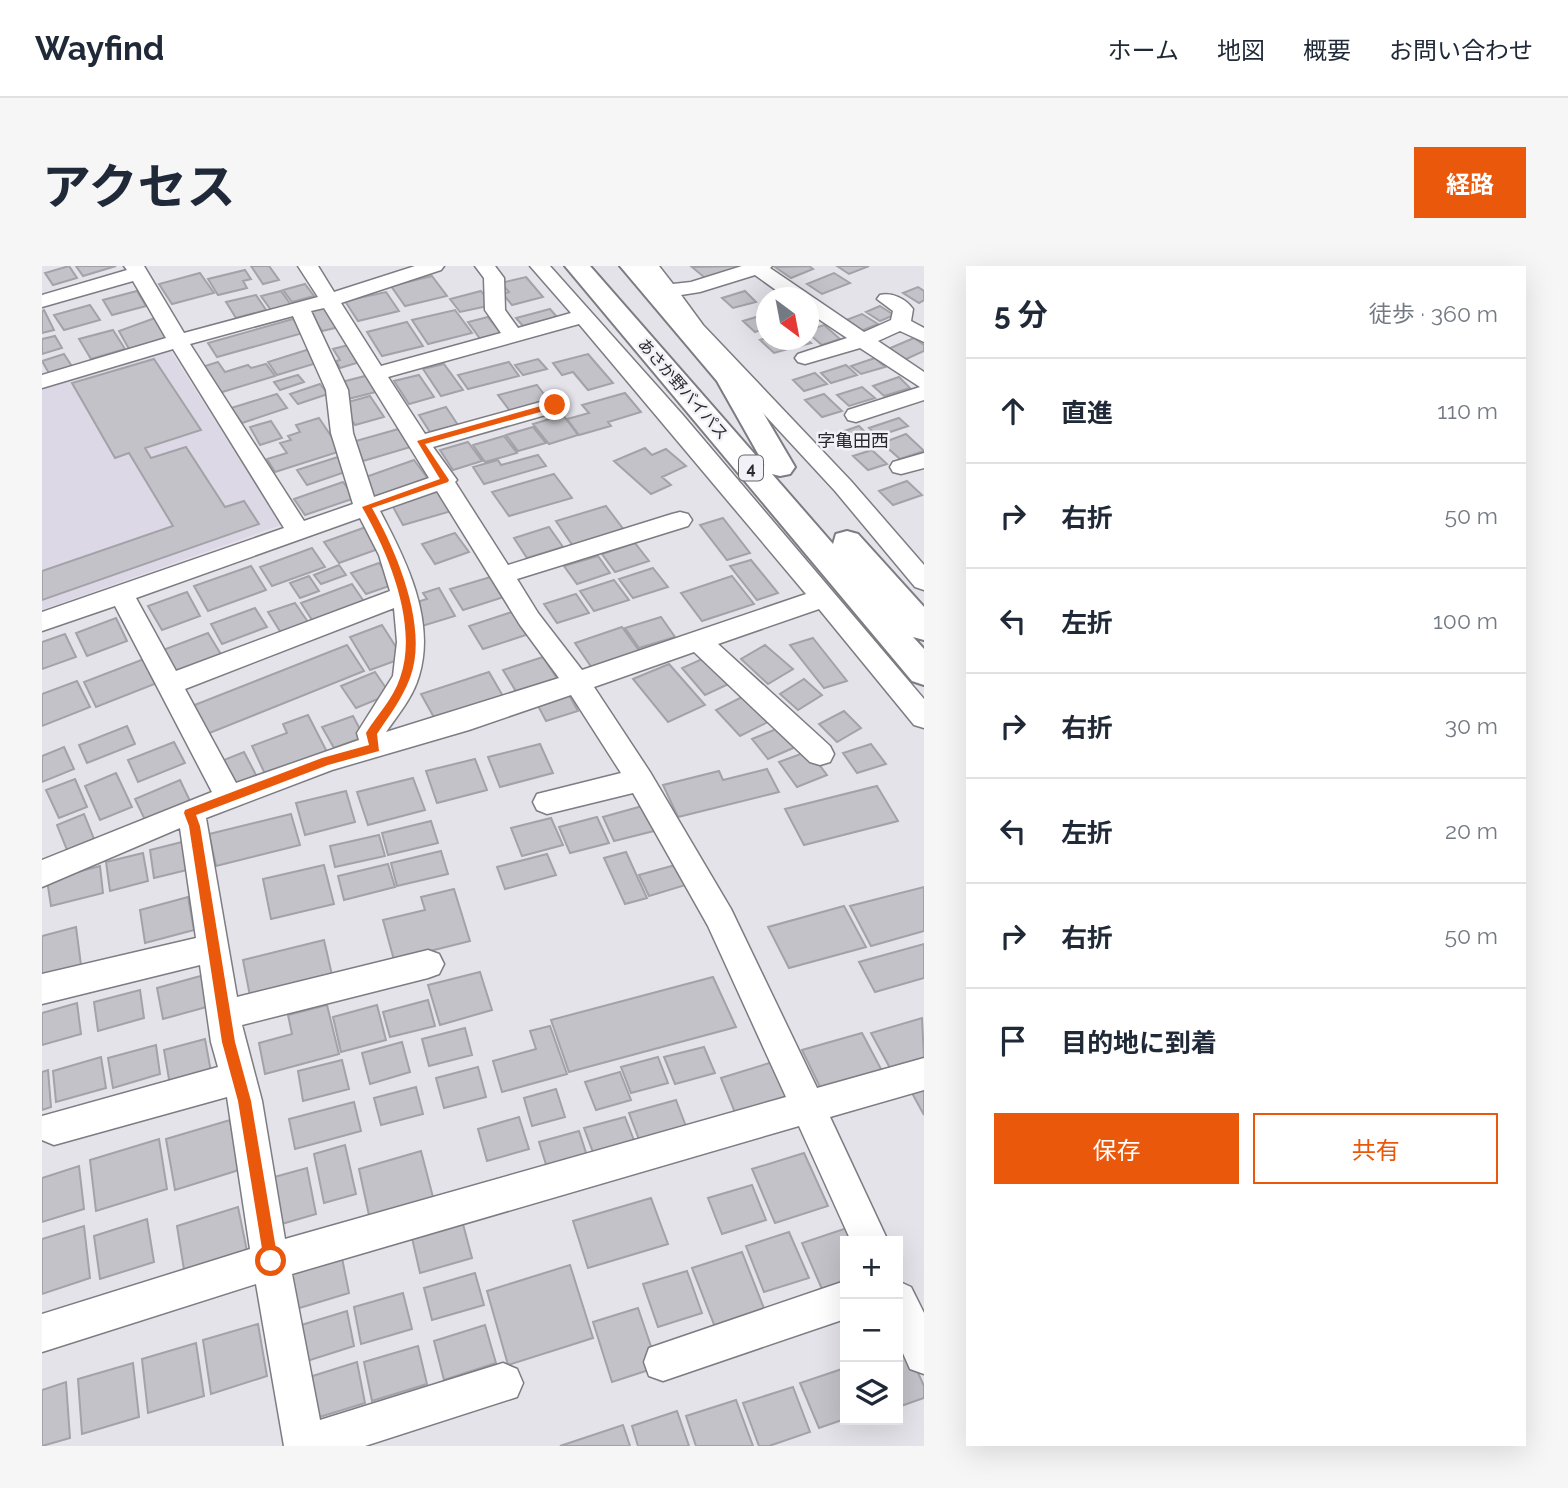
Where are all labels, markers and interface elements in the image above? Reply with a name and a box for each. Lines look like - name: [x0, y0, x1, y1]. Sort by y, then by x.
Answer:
- text: Wayfind: [35, 29, 164, 68]
- text: ホーム: [1108, 36, 1179, 65]
- text: 地図: [1217, 36, 1265, 65]
- text: 概要: [1303, 36, 1351, 65]
- text: お問い合わせ: [1389, 36, 1533, 65]
- button: 経路: [1414, 147, 1526, 218]
- text: アクセス: [42, 158, 236, 215]
- north arrow: [756, 287, 819, 350]
- text: 5 分: [994, 297, 1048, 332]
- text: 徒歩 · 360 m: [1369, 300, 1498, 327]
- street label: あさか野バイパス: [634, 335, 732, 443]
- route end: [539, 389, 570, 420]
- icon: ahead: [994, 392, 1032, 430]
- text: 110 m: [1437, 397, 1498, 424]
- text: 直進: [1061, 398, 1113, 428]
- district label: 字亀田西: [817, 430, 889, 451]
- road number: 4: [739, 456, 763, 480]
- icon: right: [994, 497, 1032, 535]
- text: 50 m: [1444, 502, 1498, 529]
- text: 右折: [1061, 503, 1113, 533]
- icon: left: [994, 602, 1032, 640]
- text: 100 m: [1433, 607, 1498, 634]
- text: 左折: [1061, 608, 1113, 638]
- icon: right: [994, 707, 1032, 745]
- text: 30 m: [1445, 712, 1498, 739]
- text: 右折: [1061, 713, 1113, 743]
- icon: left: [994, 812, 1032, 850]
- text: 20 m: [1445, 817, 1498, 844]
- text: 左折: [1061, 818, 1113, 848]
- icon: right: [994, 917, 1032, 955]
- text: 50 m: [1444, 922, 1498, 949]
- text: 右折: [1061, 923, 1113, 953]
- icon: arrive: [994, 1022, 1032, 1060]
- text: 目的地に到着: [1061, 1028, 1217, 1058]
- button: 保存: [994, 1113, 1239, 1184]
- button: 共有: [1253, 1113, 1498, 1184]
- map controls: [840, 1236, 903, 1425]
- button: +: [840, 1236, 903, 1299]
- route start: [255, 1245, 286, 1276]
- button: −: [840, 1299, 903, 1362]
- button: layers: [840, 1362, 903, 1425]

